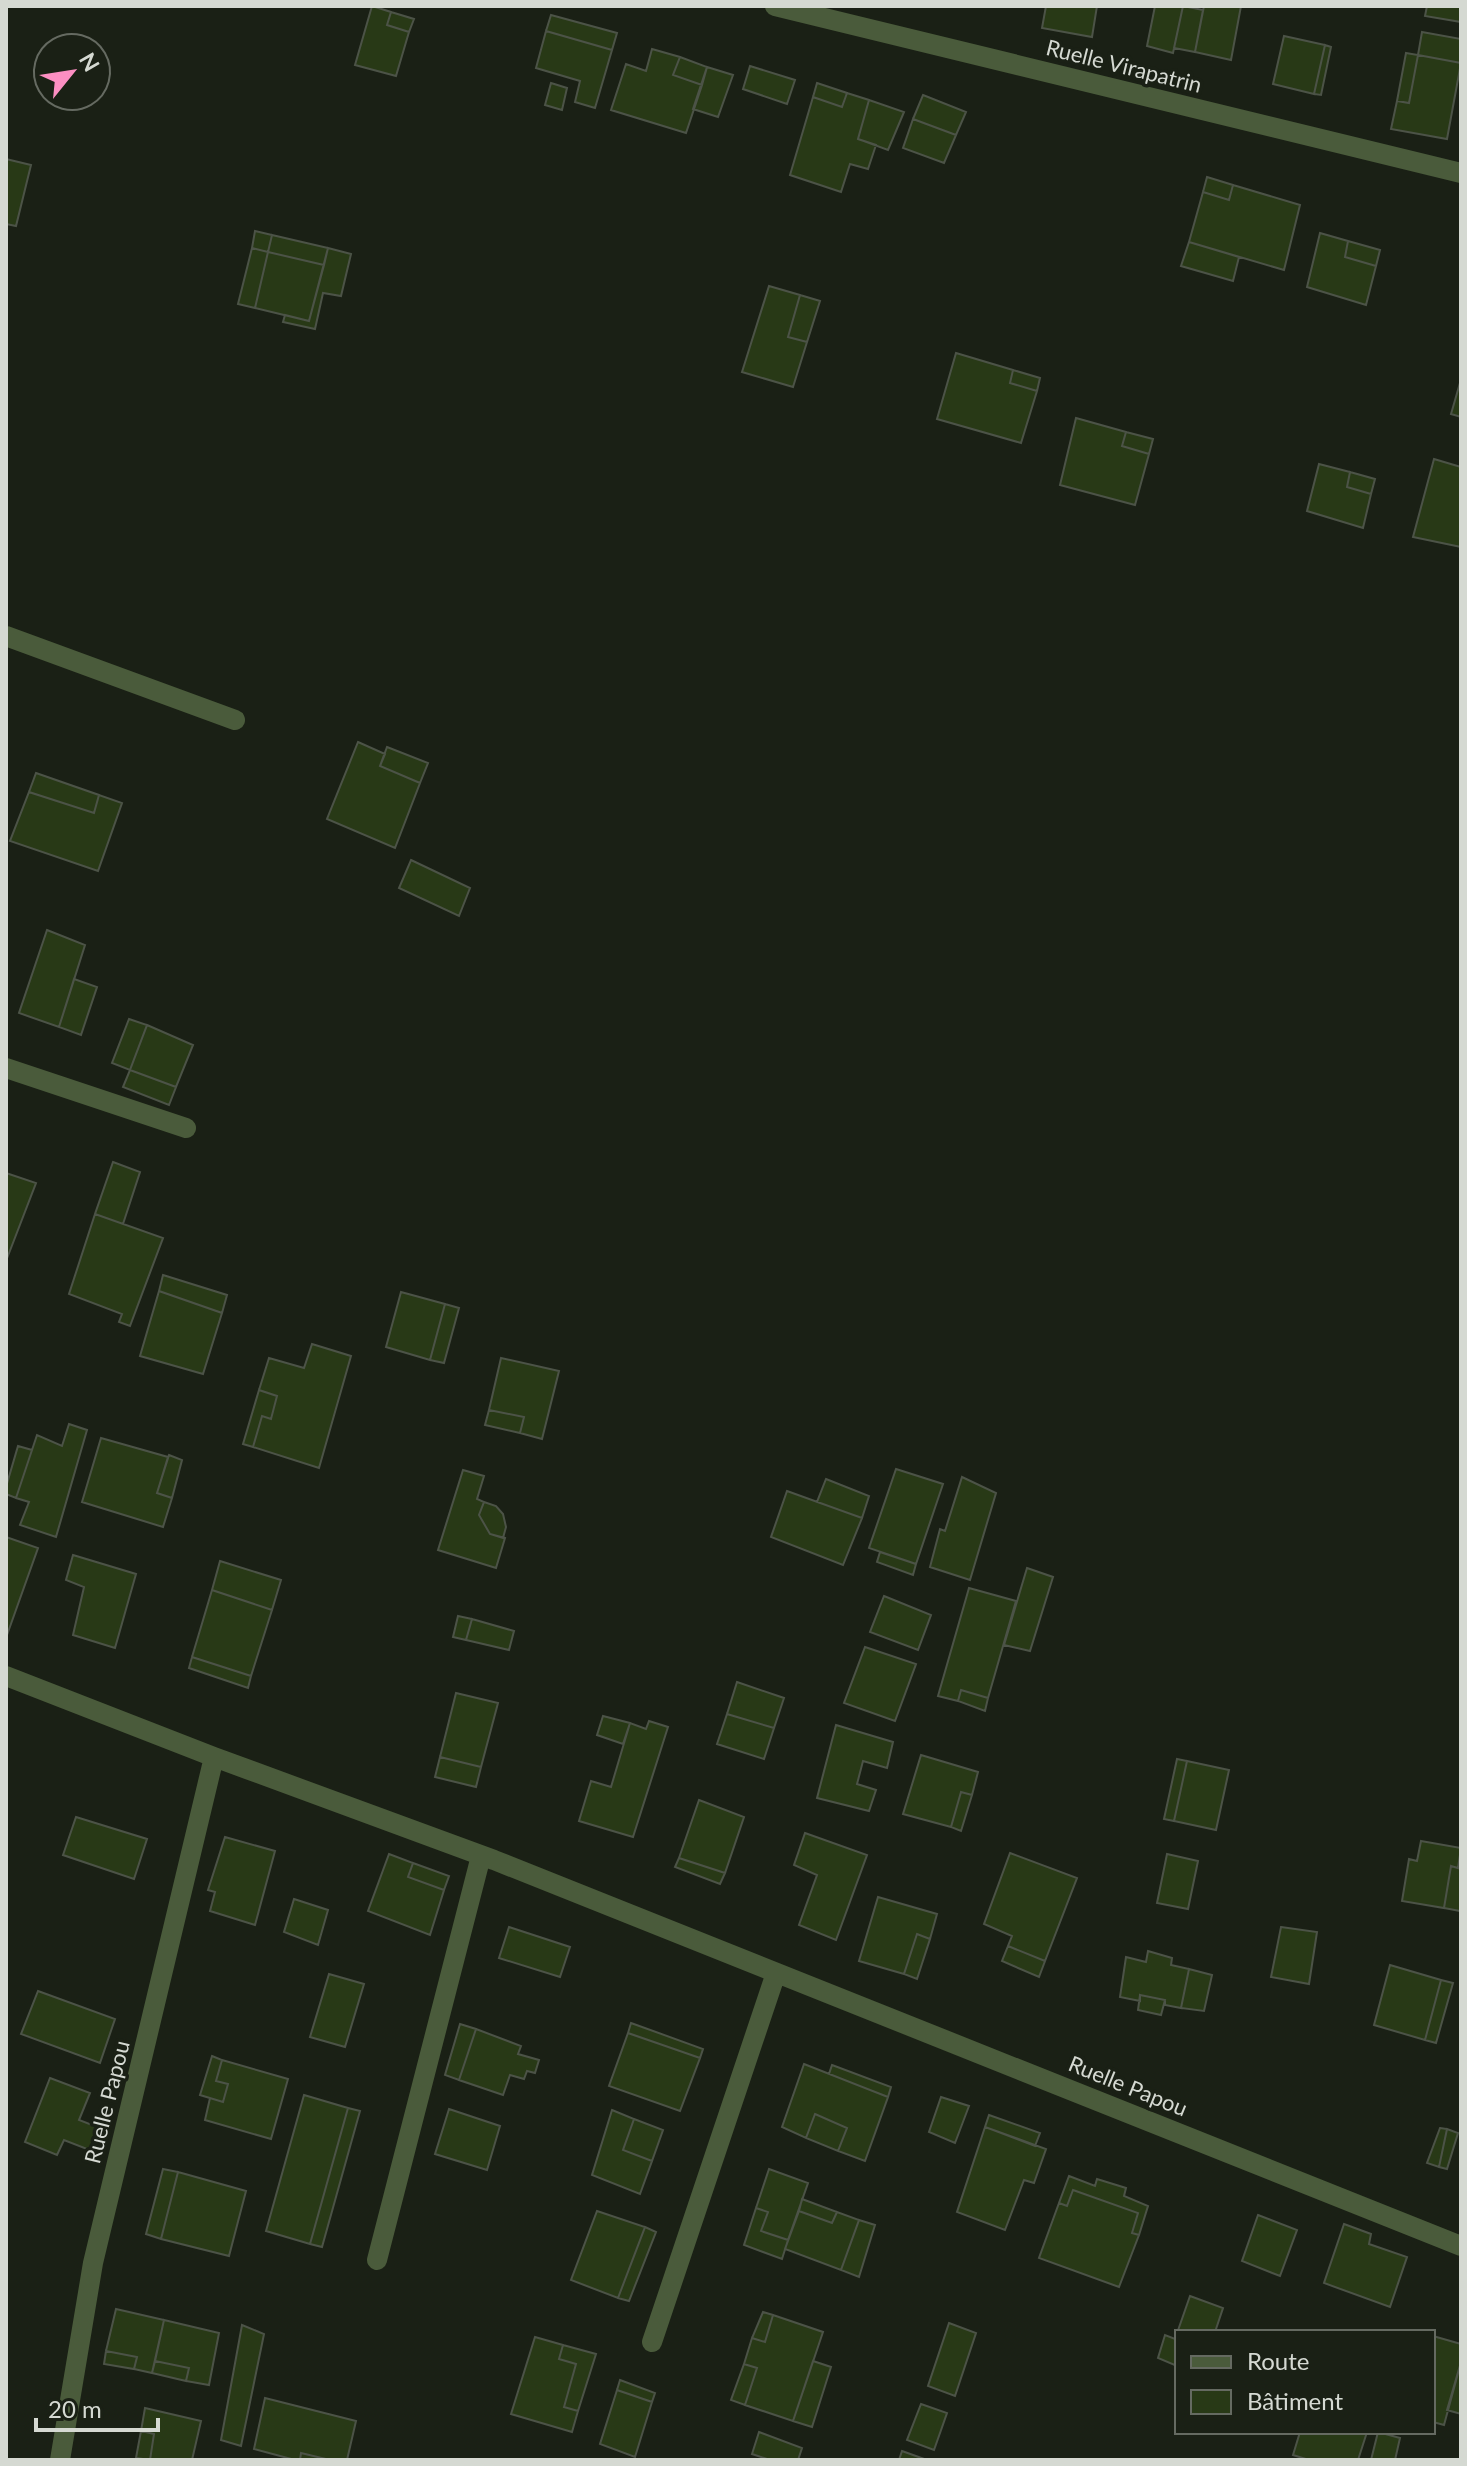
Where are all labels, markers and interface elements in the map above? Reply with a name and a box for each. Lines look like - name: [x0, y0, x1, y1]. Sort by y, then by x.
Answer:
- north arrow: [32, 32, 112, 112]
- street label: Ruelle Virapatrin: [1043, 33, 1205, 98]
- text: N: [74, 48, 106, 76]
- street label: Ruelle Papou: [78, 2038, 135, 2166]
- street label: Ruelle Papou: [1065, 2049, 1192, 2122]
- legend: [1175, 2330, 1435, 2434]
- text: Route: [1247, 2346, 1309, 2375]
- scale bar: [36, 2382, 158, 2432]
- text: Bâtiment: [1247, 2386, 1344, 2415]
- text: 20 m: [48, 2394, 102, 2423]

